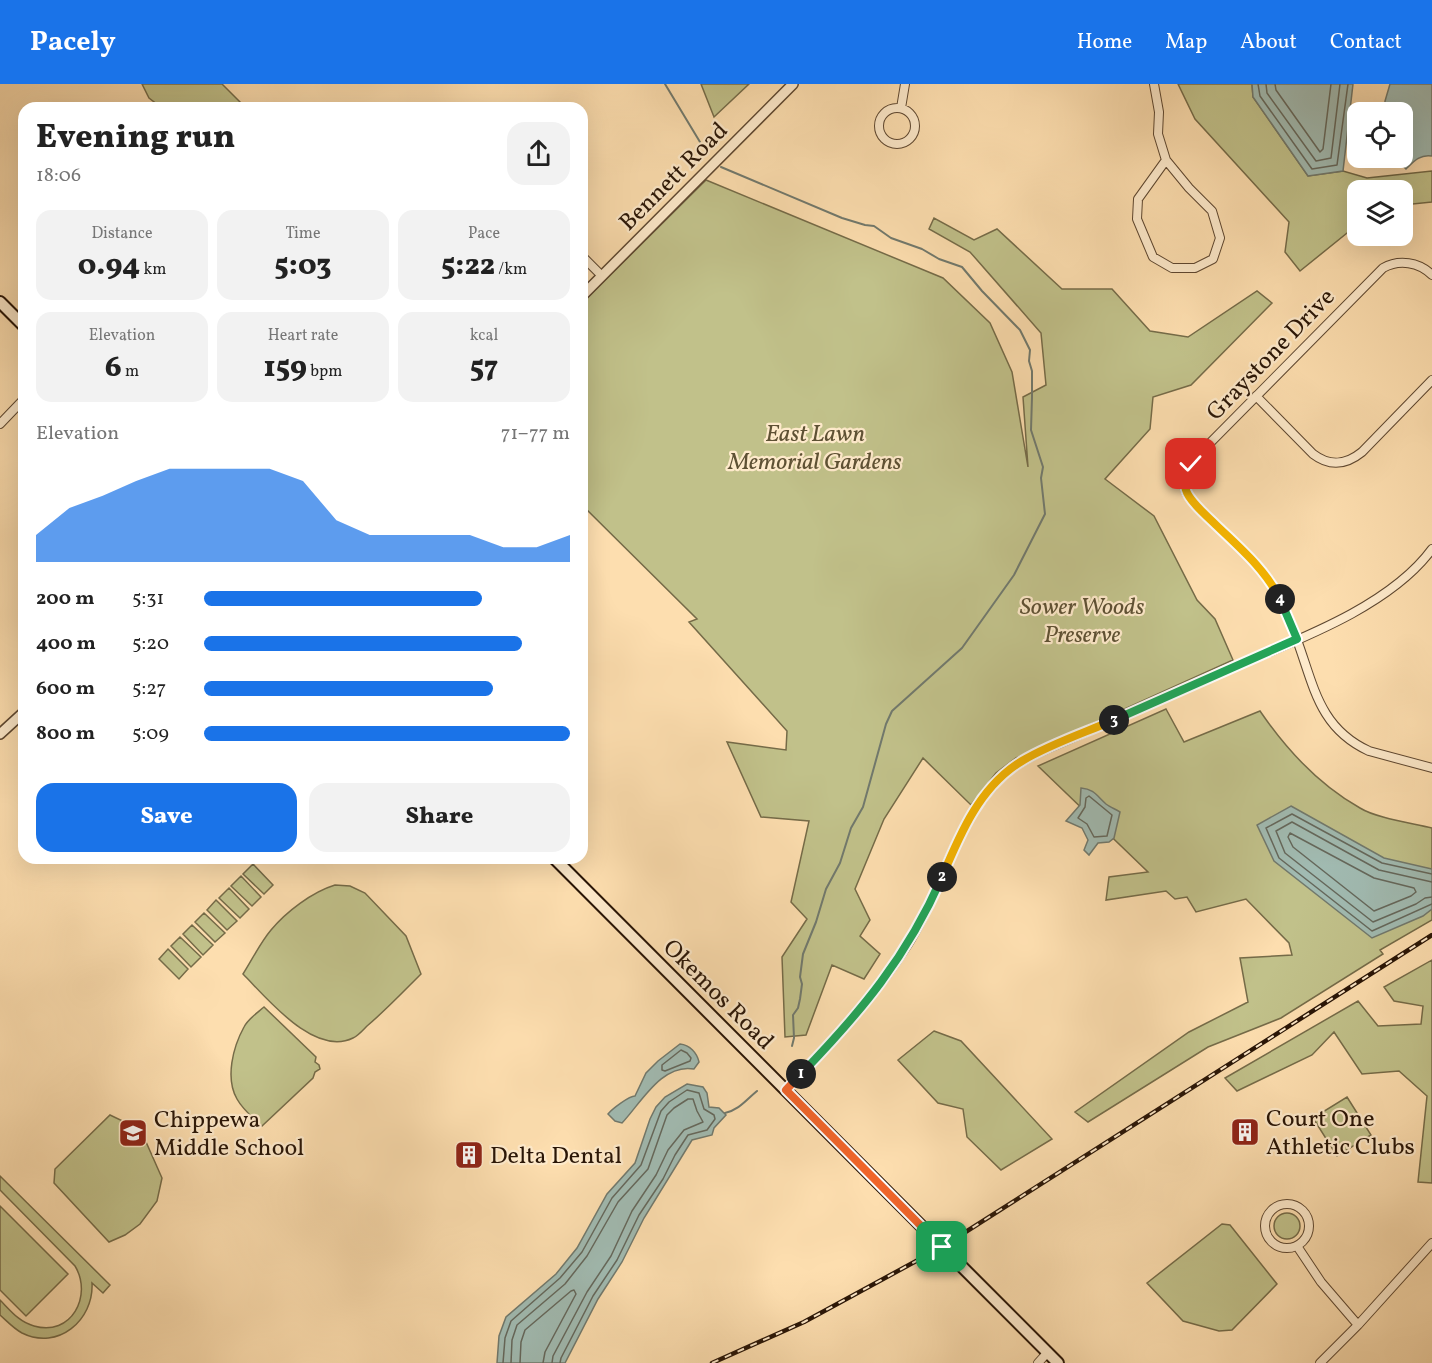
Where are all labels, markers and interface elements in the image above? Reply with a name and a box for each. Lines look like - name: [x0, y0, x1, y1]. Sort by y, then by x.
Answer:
- text: Pacely: [30, 23, 116, 62]
- text: Home: [1077, 28, 1132, 57]
- text: Map: [1165, 28, 1207, 57]
- text: About: [1240, 28, 1297, 57]
- text: Contact: [1330, 28, 1402, 57]
- map controls: [1347, 102, 1413, 246]
- button: locate: [1347, 102, 1413, 168]
- street label: Bennett Road: [612, 115, 737, 240]
- text: Evening run: [36, 116, 235, 162]
- button: share: [507, 122, 570, 185]
- text: 18:06: [36, 162, 81, 190]
- button: layers: [1347, 180, 1413, 246]
- text: Distance: [91, 223, 153, 245]
- text: Time: [285, 223, 321, 245]
- text: Pace: [468, 223, 500, 245]
- text: 0.94: [78, 245, 140, 287]
- text: 5:03: [274, 245, 332, 287]
- text: 5:22: [441, 245, 495, 287]
- text: km: [140, 259, 166, 281]
- text: /km: [495, 259, 527, 281]
- street label: Graystone Drive: [1199, 282, 1343, 429]
- text: Elevation: [89, 325, 155, 347]
- text: Heart rate: [268, 325, 338, 347]
- text: kcal: [470, 325, 498, 347]
- text: 6: [105, 347, 122, 389]
- text: 159: [264, 347, 307, 389]
- text: 57: [470, 347, 498, 389]
- text: m: [122, 361, 139, 383]
- text: bpm: [307, 361, 342, 383]
- park label: East Lawn Memorial Gardens: [727, 418, 902, 480]
- text: Elevation: [36, 420, 119, 448]
- text: 71–77 m: [501, 420, 570, 448]
- pin: [1165, 438, 1216, 489]
- icon: check: [1174, 447, 1207, 480]
- pin: 4: [1265, 584, 1295, 614]
- text: 200 m: [36, 585, 94, 613]
- text: 5:31: [132, 585, 164, 613]
- text: 4: [1275, 588, 1285, 610]
- park label: Sower Woods Preserve: [1020, 591, 1144, 653]
- text: 400 m: [36, 630, 96, 658]
- text: 5:20: [132, 630, 169, 658]
- text: 600 m: [36, 675, 95, 703]
- text: 5:27: [132, 675, 166, 703]
- pin: 3: [1099, 705, 1129, 735]
- text: 3: [1110, 709, 1118, 731]
- text: 800 m: [36, 720, 95, 748]
- text: 5:09: [132, 720, 169, 748]
- button: Save: [36, 783, 297, 852]
- button: Share: [309, 783, 570, 852]
- pin: 2: [927, 862, 957, 892]
- text: 2: [938, 866, 946, 888]
- street label: Okemos Road: [654, 932, 781, 1059]
- pin: 1: [786, 1059, 816, 1089]
- text: 1: [798, 1063, 804, 1085]
- place label: Court One Athletic Clubs: [1266, 1103, 1415, 1165]
- place label: Chippewa Middle School: [154, 1104, 304, 1166]
- building icon: Court One Athletic Clubs: [1229, 1116, 1261, 1148]
- school or university icon: Chippewa Middle School: [117, 1117, 149, 1149]
- building icon: Delta Dental: [453, 1139, 485, 1171]
- place label: Delta Dental: [490, 1140, 622, 1174]
- pin: [916, 1221, 967, 1272]
- icon: arrive: [925, 1230, 958, 1263]

